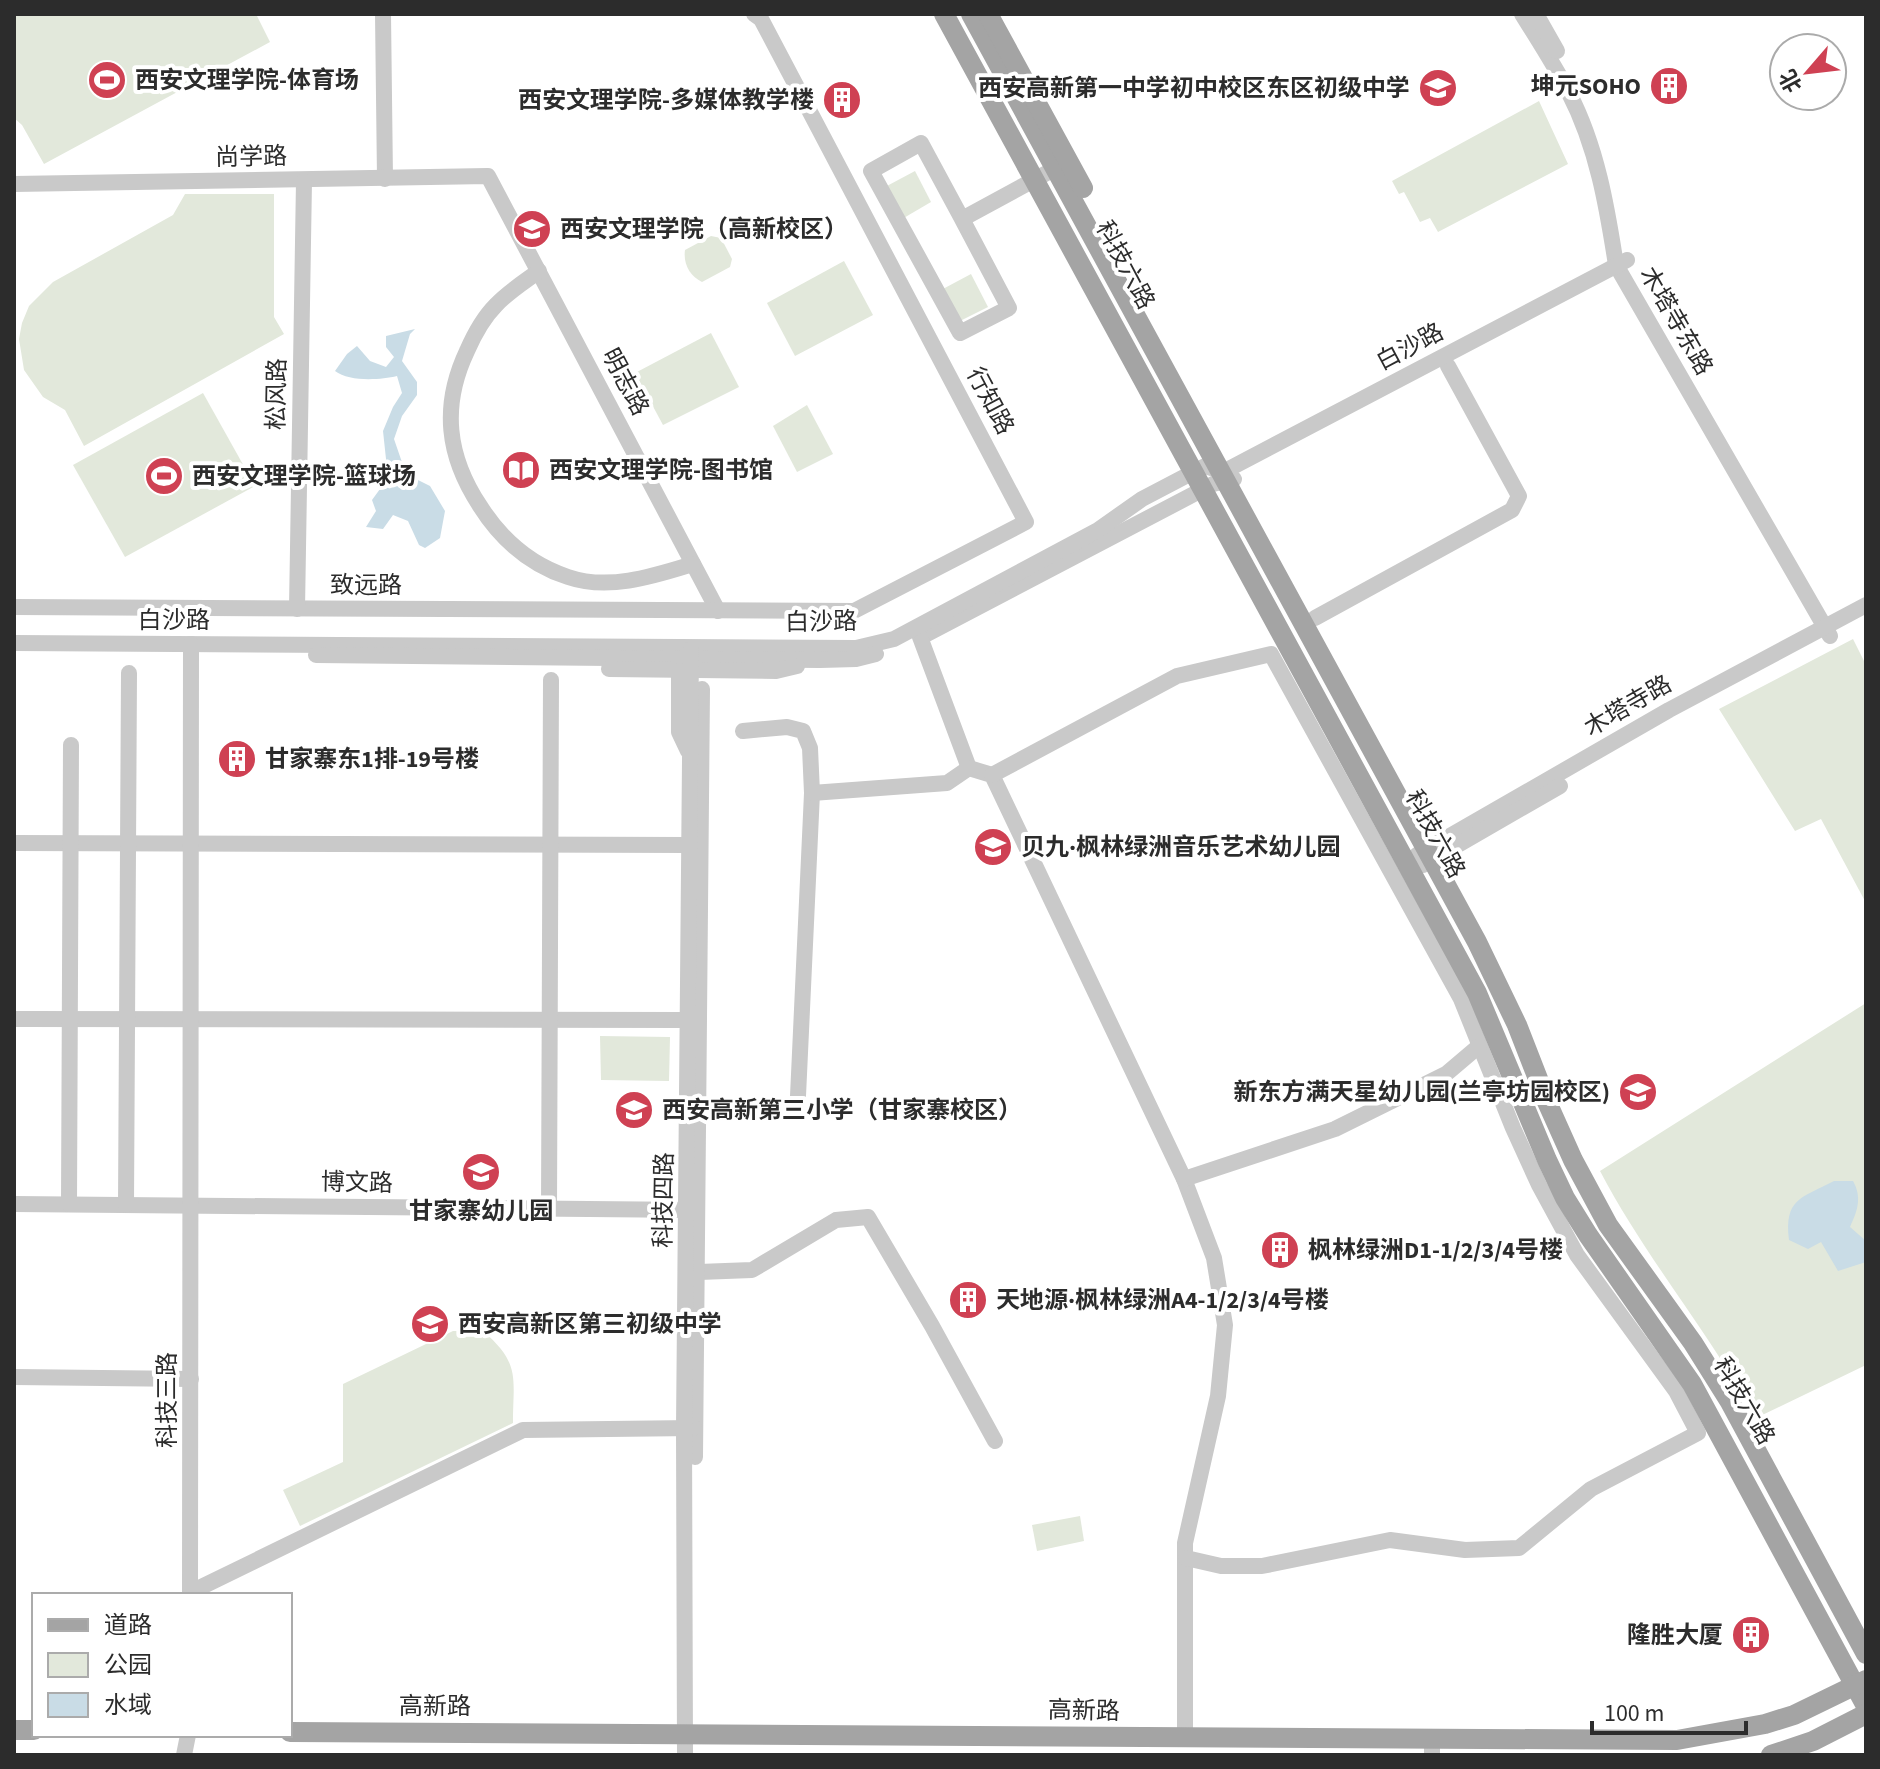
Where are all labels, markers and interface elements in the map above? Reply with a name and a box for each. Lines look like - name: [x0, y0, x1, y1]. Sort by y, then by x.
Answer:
- north arrow: [1768, 32, 1848, 112]
- sports icon: 西安文理学院-体育场: [86, 59, 128, 101]
- place label: 西安文理学院-体育场: [135, 63, 359, 98]
- text: 北: [1772, 64, 1811, 98]
- building icon: 坤元SOHO: [1648, 65, 1690, 107]
- school or university icon: 西安高新第一中学初中校区东区初级中学: [1417, 67, 1459, 109]
- place label: 坤元SOHO: [1531, 69, 1641, 104]
- place label: 西安高新第一中学初中校区东区初级中学: [978, 71, 1410, 106]
- building icon: 西安文理学院-多媒体教学楼: [821, 79, 863, 121]
- place label: 西安文理学院-多媒体教学楼: [518, 83, 814, 118]
- street label: 尚学路: [215, 139, 287, 175]
- school or university icon: 西安文理学院（高新校区）: [511, 208, 553, 250]
- place label: 西安文理学院（高新校区）: [560, 212, 848, 247]
- street label: 科技六路: [1087, 214, 1163, 316]
- street label: 木塔寺东路: [1631, 260, 1721, 382]
- street label: 白沙路: [1370, 315, 1450, 379]
- street label: 明志路: [593, 342, 657, 422]
- street label: 松风路: [259, 358, 295, 430]
- street label: 行知路: [958, 361, 1022, 441]
- library icon: 西安文理学院-图书馆: [500, 449, 542, 491]
- place label: 西安文理学院-图书馆: [549, 453, 773, 488]
- sports icon: 西安文理学院-篮球场: [143, 455, 185, 497]
- place label: 西安文理学院-篮球场: [192, 459, 416, 494]
- street label: 致远路: [330, 568, 402, 603]
- street label: 白沙路: [138, 603, 210, 638]
- street label: 白沙路: [785, 604, 857, 640]
- street label: 木塔寺路: [1578, 667, 1678, 745]
- building icon: 甘家寨东1排-19号楼: [216, 738, 258, 780]
- place label: 甘家寨东1排-19号楼: [265, 742, 479, 777]
- street label: 科技六路: [1396, 784, 1474, 884]
- school or university icon: 贝九·枫林绿洲音乐艺术幼儿园: [972, 826, 1014, 868]
- place label: 贝九·枫林绿洲音乐艺术幼儿园: [1021, 830, 1340, 865]
- school or university icon: 新东方满天星幼儿园(兰亭坊园校区): [1617, 1071, 1659, 1113]
- place label: 新东方满天星幼儿园(兰亭坊园校区): [1233, 1075, 1610, 1110]
- school or university icon: 西安高新第三小学（甘家寨校区）: [613, 1089, 655, 1131]
- place label: 西安高新第三小学（甘家寨校区）: [662, 1093, 1022, 1128]
- school or university icon: 甘家寨幼儿园: [460, 1151, 502, 1193]
- street label: 科技四路: [646, 1152, 682, 1248]
- street label: 博文路: [321, 1165, 393, 1201]
- place label: 甘家寨幼儿园: [409, 1194, 553, 1229]
- building icon: 枫林绿洲D1-1/2/3/4号楼: [1259, 1229, 1301, 1271]
- place label: 枫林绿洲D1-1/2/3/4号楼: [1308, 1233, 1563, 1268]
- building icon: 天地源·枫林绿洲A4-1/2/3/4号楼: [947, 1279, 989, 1321]
- place label: 天地源·枫林绿洲A4-1/2/3/4号楼: [996, 1283, 1329, 1318]
- school or university icon: 西安高新区第三初级中学: [409, 1303, 451, 1345]
- place label: 西安高新区第三初级中学: [458, 1307, 722, 1342]
- street label: 科技六路: [1705, 1351, 1783, 1451]
- street label: 科技三路: [150, 1352, 185, 1448]
- legend: [32, 1593, 292, 1737]
- text: 道路: [104, 1608, 152, 1643]
- building icon: 隆胜大厦: [1730, 1614, 1772, 1656]
- place label: 隆胜大厦: [1627, 1618, 1723, 1653]
- text: 公园: [104, 1648, 152, 1683]
- scale bar: [1592, 1685, 1746, 1735]
- text: 水域: [104, 1688, 152, 1723]
- street label: 高新路: [399, 1689, 471, 1724]
- street label: 高新路: [1048, 1693, 1120, 1729]
- text: 100 m: [1604, 1696, 1664, 1731]

